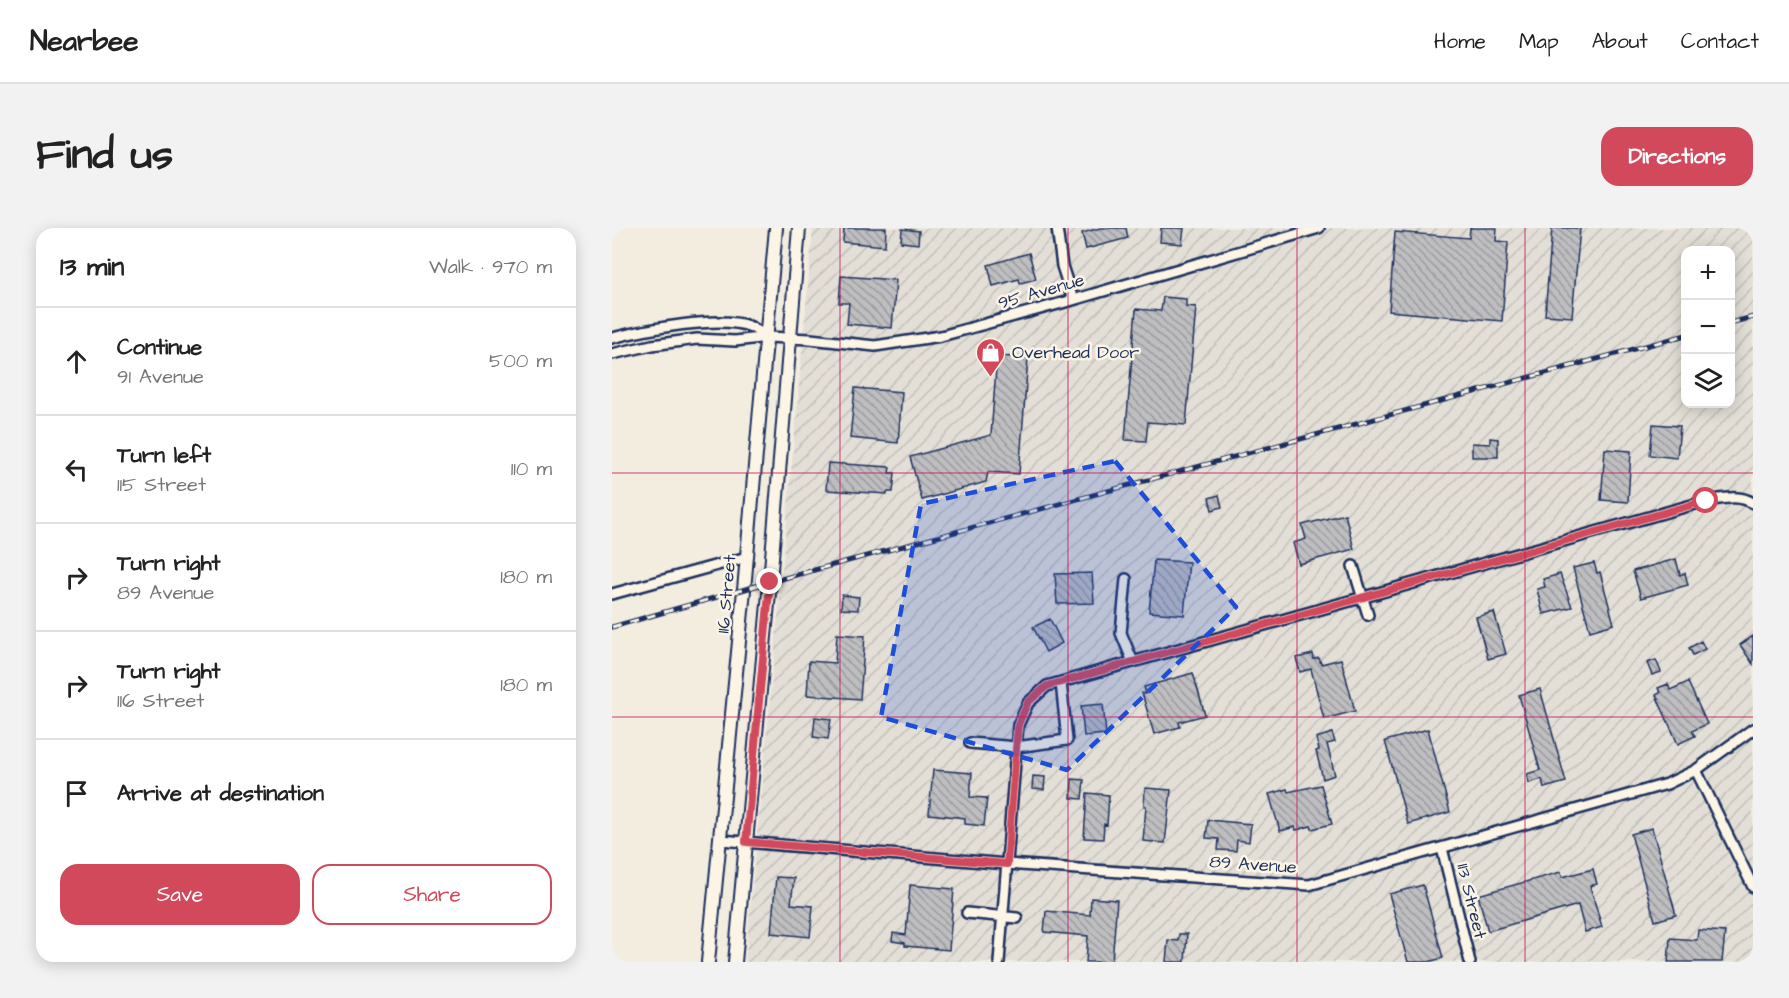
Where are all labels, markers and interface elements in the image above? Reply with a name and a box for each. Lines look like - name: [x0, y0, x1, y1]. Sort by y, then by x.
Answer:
- text: Nearbee: [30, 22, 138, 61]
- text: Home: [1434, 27, 1486, 56]
- text: Map: [1519, 27, 1559, 56]
- text: About: [1592, 27, 1648, 56]
- text: Contact: [1681, 27, 1759, 56]
- text: Find us: [36, 127, 173, 185]
- button: Directions: [1601, 127, 1753, 186]
- map controls: [1681, 246, 1735, 408]
- button: +: [1681, 246, 1735, 300]
- text: 13 min: [60, 249, 124, 285]
- text: Walk · 970 m: [429, 253, 552, 281]
- street label: 95 Avenue: [995, 267, 1087, 316]
- button: −: [1681, 300, 1735, 354]
- text: Continue: [117, 332, 202, 363]
- shop icon: Overhead Door: [975, 336, 1007, 378]
- place label: Overhead Door: [1012, 340, 1139, 365]
- icon: ahead: [60, 345, 93, 378]
- text: 500 m: [489, 347, 552, 375]
- button: layers: [1681, 354, 1735, 408]
- text: 91 Avenue: [117, 363, 204, 391]
- text: Turn left: [117, 440, 211, 471]
- icon: left: [60, 453, 93, 486]
- text: 110 m: [511, 455, 552, 483]
- text: 115 Street: [117, 471, 206, 499]
- route start: [1692, 487, 1718, 513]
- text: Turn right: [117, 548, 220, 579]
- street label: 116 Street: [711, 553, 742, 634]
- icon: right: [60, 561, 93, 594]
- text: 180 m: [500, 563, 552, 591]
- route end: [756, 568, 782, 594]
- text: 89 Avenue: [117, 579, 214, 607]
- text: Turn right: [117, 656, 220, 687]
- icon: right: [60, 669, 93, 702]
- text: 180 m: [500, 671, 552, 699]
- text: 116 Street: [117, 687, 204, 715]
- icon: arrive: [60, 777, 93, 810]
- text: Arrive at destination: [117, 778, 324, 809]
- street label: 89 Avenue: [1208, 849, 1298, 880]
- street label: 113 Street: [1450, 861, 1493, 942]
- button: Save: [60, 864, 300, 925]
- button: Share: [312, 864, 552, 925]

